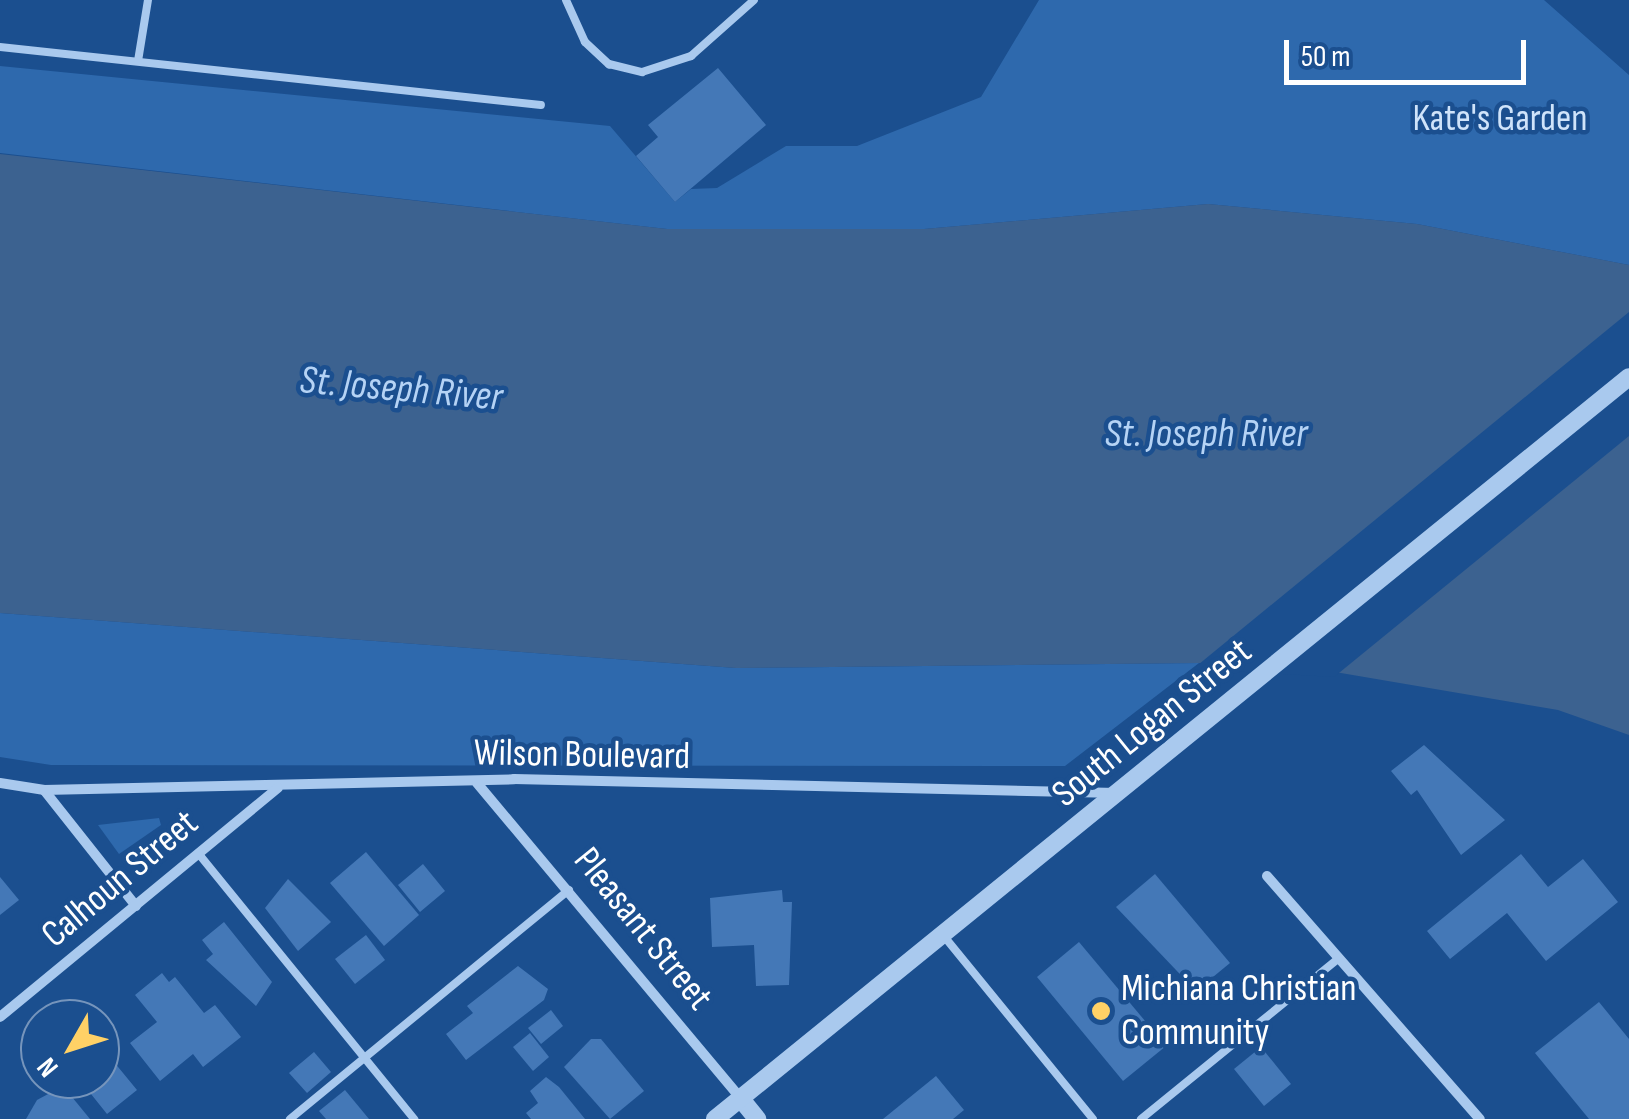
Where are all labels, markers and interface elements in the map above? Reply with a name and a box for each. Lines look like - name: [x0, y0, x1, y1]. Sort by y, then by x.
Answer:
- scale bar: [1289, 20, 1532, 82]
- text: 50 m: [1301, 39, 1350, 75]
- park label: Kate's Garden: [1413, 96, 1587, 142]
- water label: St. Joseph River: [298, 356, 504, 422]
- water label: St. Joseph River: [1104, 410, 1308, 458]
- street label: South Logan Street: [1043, 629, 1261, 817]
- street label: Wilson Boulevard: [474, 730, 690, 780]
- street label: Calhoun Street: [33, 801, 207, 957]
- street label: Pleasant Street: [564, 839, 722, 1019]
- place label: Michiana Christian Community: [1121, 966, 1357, 1056]
- north arrow: [20, 999, 120, 1099]
- marker: Michiana Christian Community: [1090, 1000, 1112, 1022]
- text: N: [30, 1051, 65, 1083]

